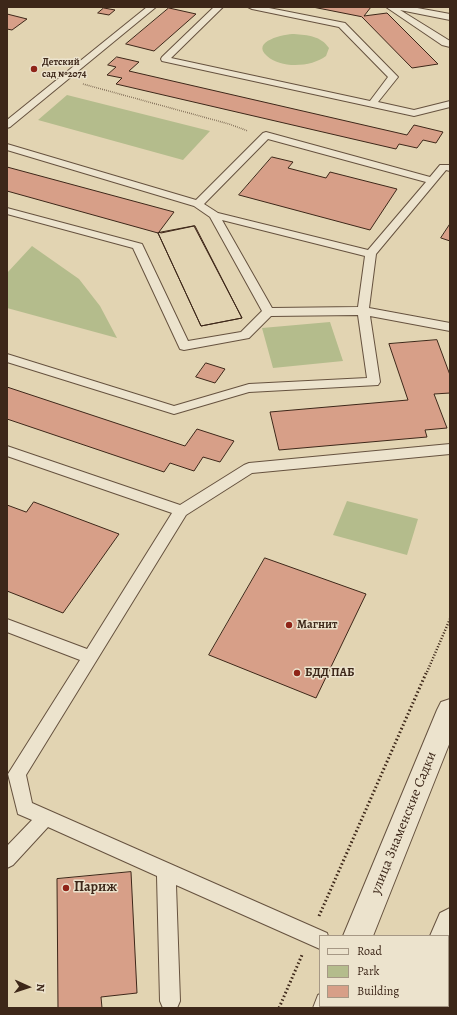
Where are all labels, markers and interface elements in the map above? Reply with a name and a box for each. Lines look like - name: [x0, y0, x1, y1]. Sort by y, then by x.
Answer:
- place label: Детский сад №2074: [42, 57, 86, 80]
- marker: Детский сад №2074: [29, 64, 39, 74]
- place label: Магнит: [297, 618, 338, 632]
- marker: Магнит: [284, 620, 294, 630]
- place label: БДД ПАБ: [305, 666, 355, 680]
- marker: БДД ПАБ: [292, 668, 302, 678]
- street label: улица Знаменские Садки: [368, 749, 440, 897]
- place label: Париж: [74, 880, 117, 896]
- marker: Париж: [61, 883, 71, 893]
- legend: [319, 935, 449, 1007]
- text: Road: [357, 943, 382, 959]
- text: Park: [357, 963, 380, 979]
- north arrow: [8, 967, 48, 1007]
- text: N: [33, 983, 48, 992]
- text: Building: [357, 983, 399, 999]

